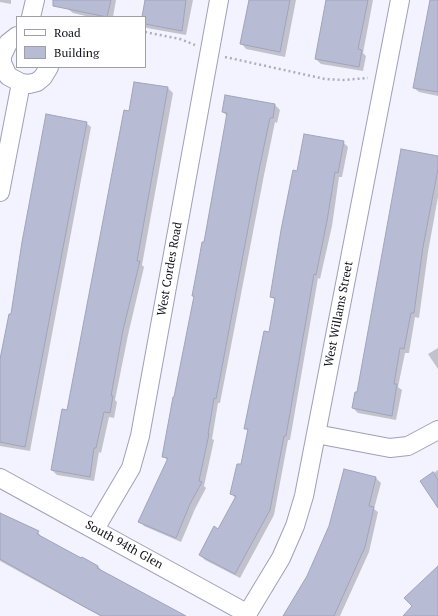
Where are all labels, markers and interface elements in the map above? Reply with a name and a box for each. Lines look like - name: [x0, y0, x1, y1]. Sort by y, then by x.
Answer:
- legend: [16, 16, 146, 68]
- text: Road: [54, 25, 81, 40]
- text: Building: [54, 45, 99, 60]
- street label: West Cordes Road: [155, 221, 185, 317]
- street label: West Willams Street: [322, 260, 356, 368]
- street label: South 94th Glen: [83, 518, 165, 572]

